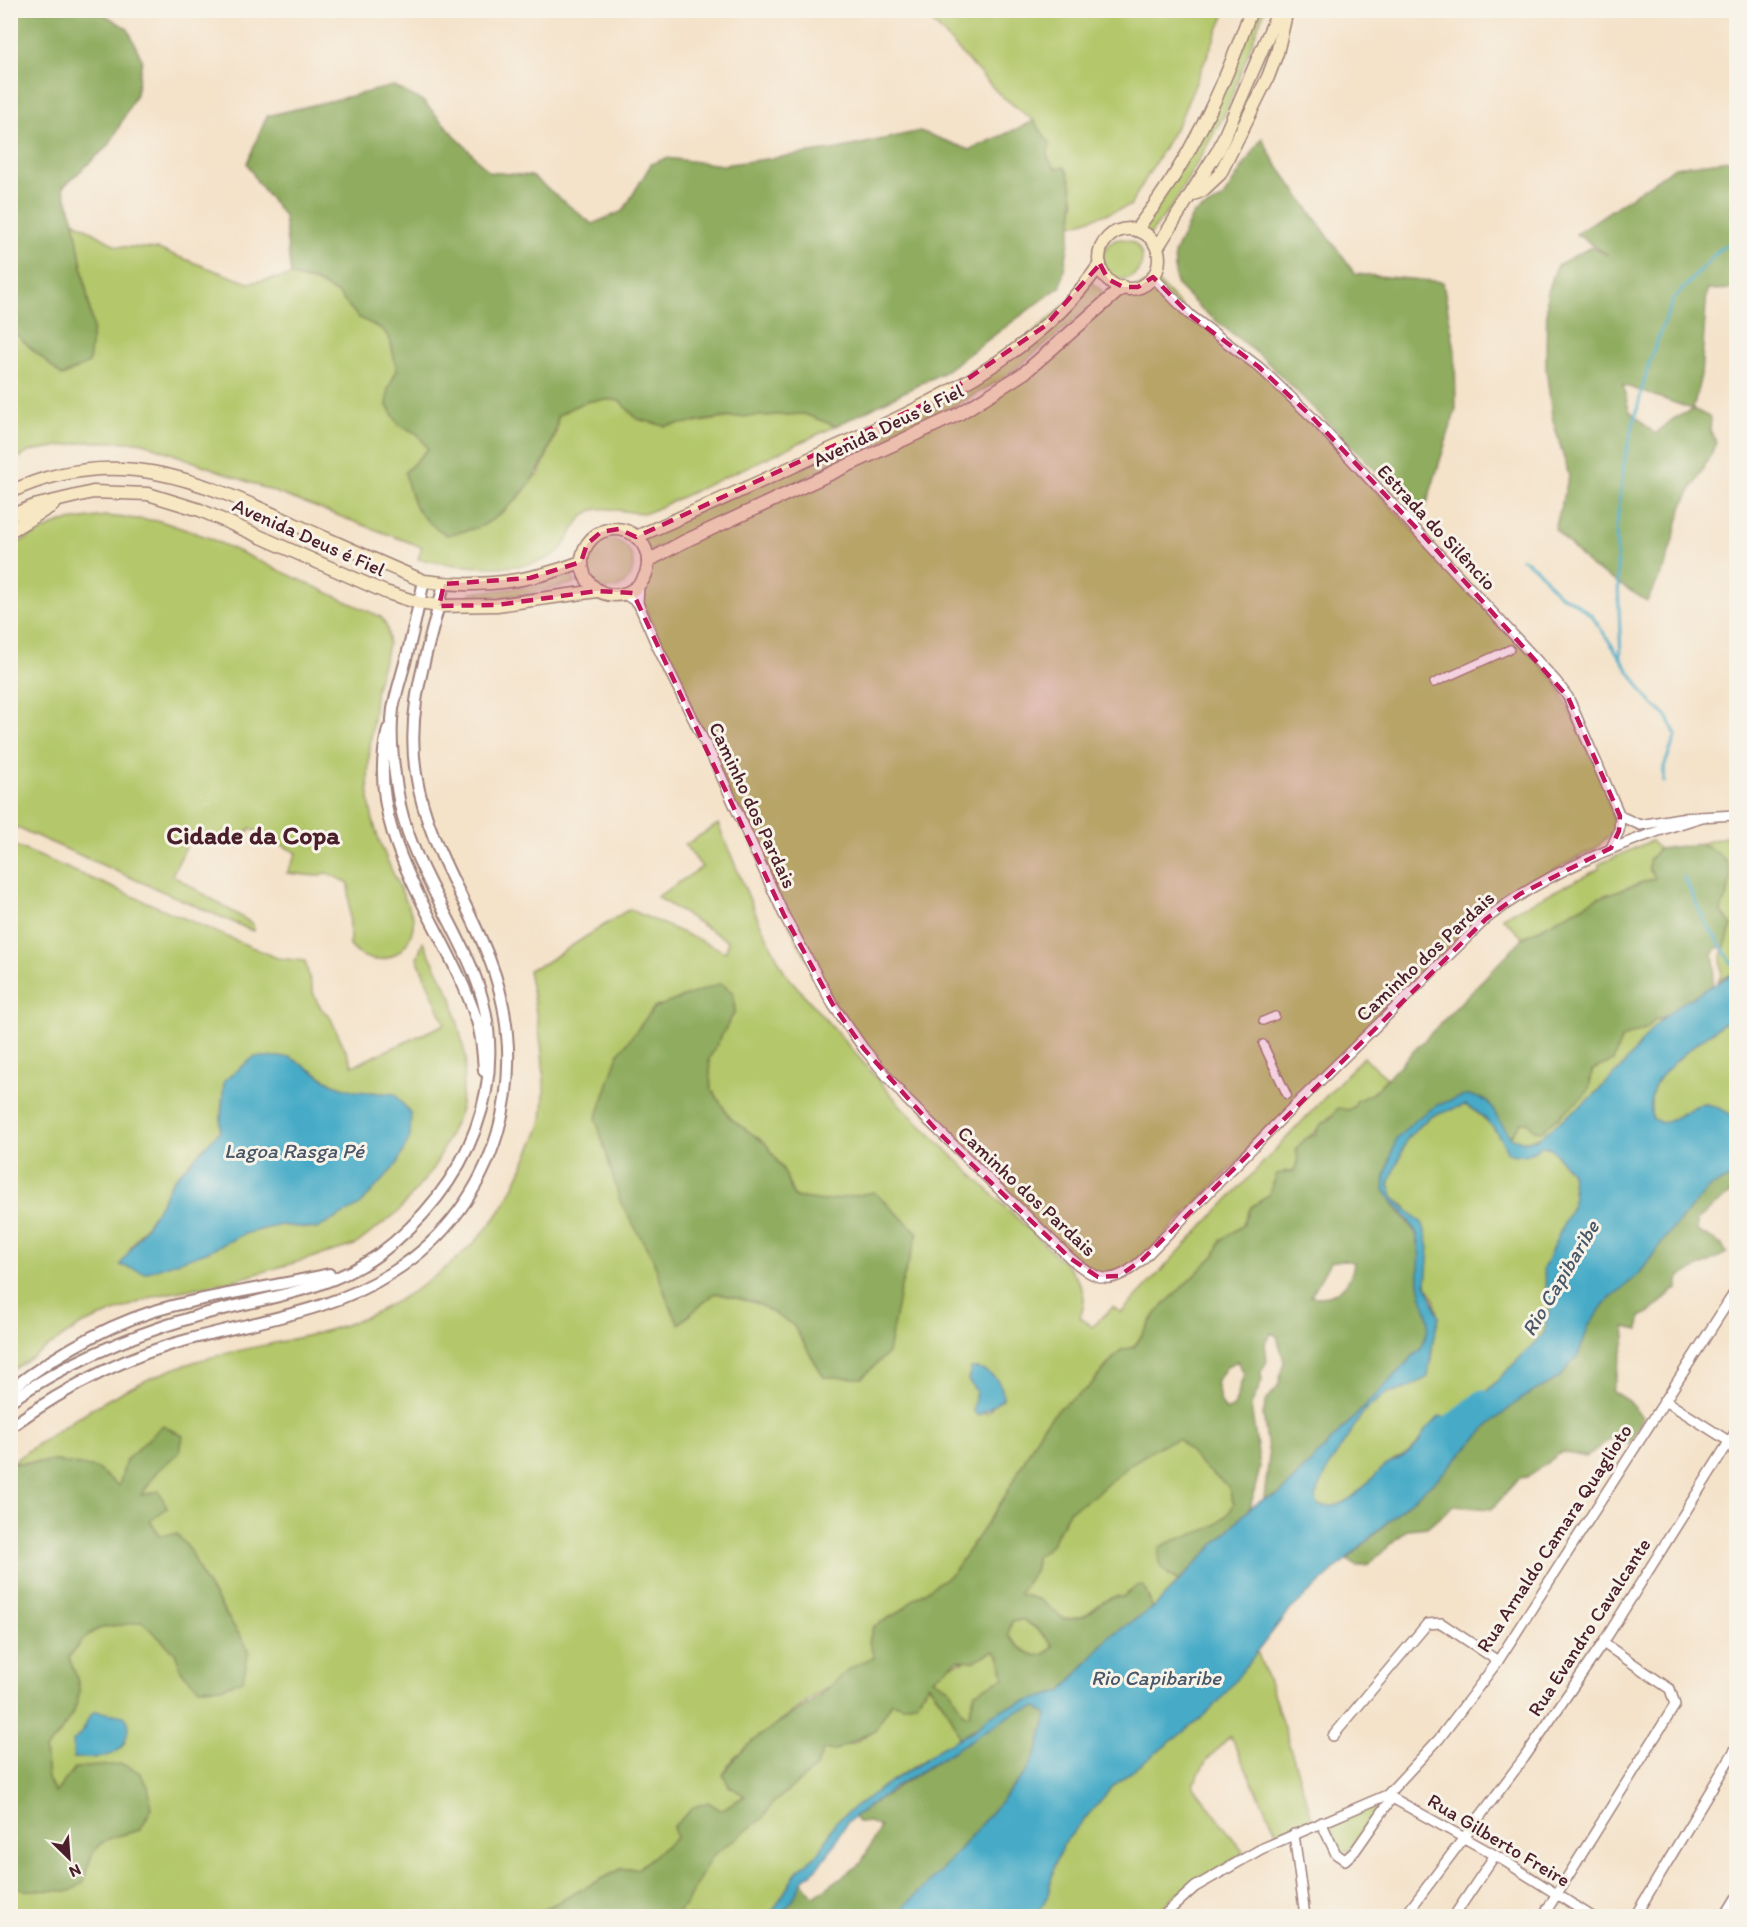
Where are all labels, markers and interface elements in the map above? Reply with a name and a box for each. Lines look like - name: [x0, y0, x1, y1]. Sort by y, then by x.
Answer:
- street label: Avenida Deus é Fiel: [809, 378, 968, 472]
- street label: Estrada do Silêncio: [1372, 459, 1502, 595]
- street label: Avenida Deus é Fiel: [229, 493, 389, 582]
- street label: Caminho dos Pardais: [704, 718, 802, 892]
- district label: Cidade da Copa: [166, 819, 340, 851]
- street label: Caminho dos Pardais: [1351, 886, 1499, 1026]
- street label: Caminho dos Pardais: [953, 1121, 1101, 1261]
- water label: Lagoa Rasga Pé: [224, 1138, 365, 1163]
- water label: Rio Capibaribe: [1516, 1215, 1605, 1340]
- street label: Rua Arnaldo Camara Quaglioto: [1471, 1419, 1637, 1657]
- street label: Rua Evandro Cavalcante: [1522, 1533, 1656, 1721]
- water label: Rio Capibaribe: [1091, 1665, 1222, 1690]
- street label: Rua Gilberto Freire: [1423, 1788, 1575, 1892]
- north arrow: [39, 1828, 99, 1888]
- text: N: [66, 1860, 84, 1882]

